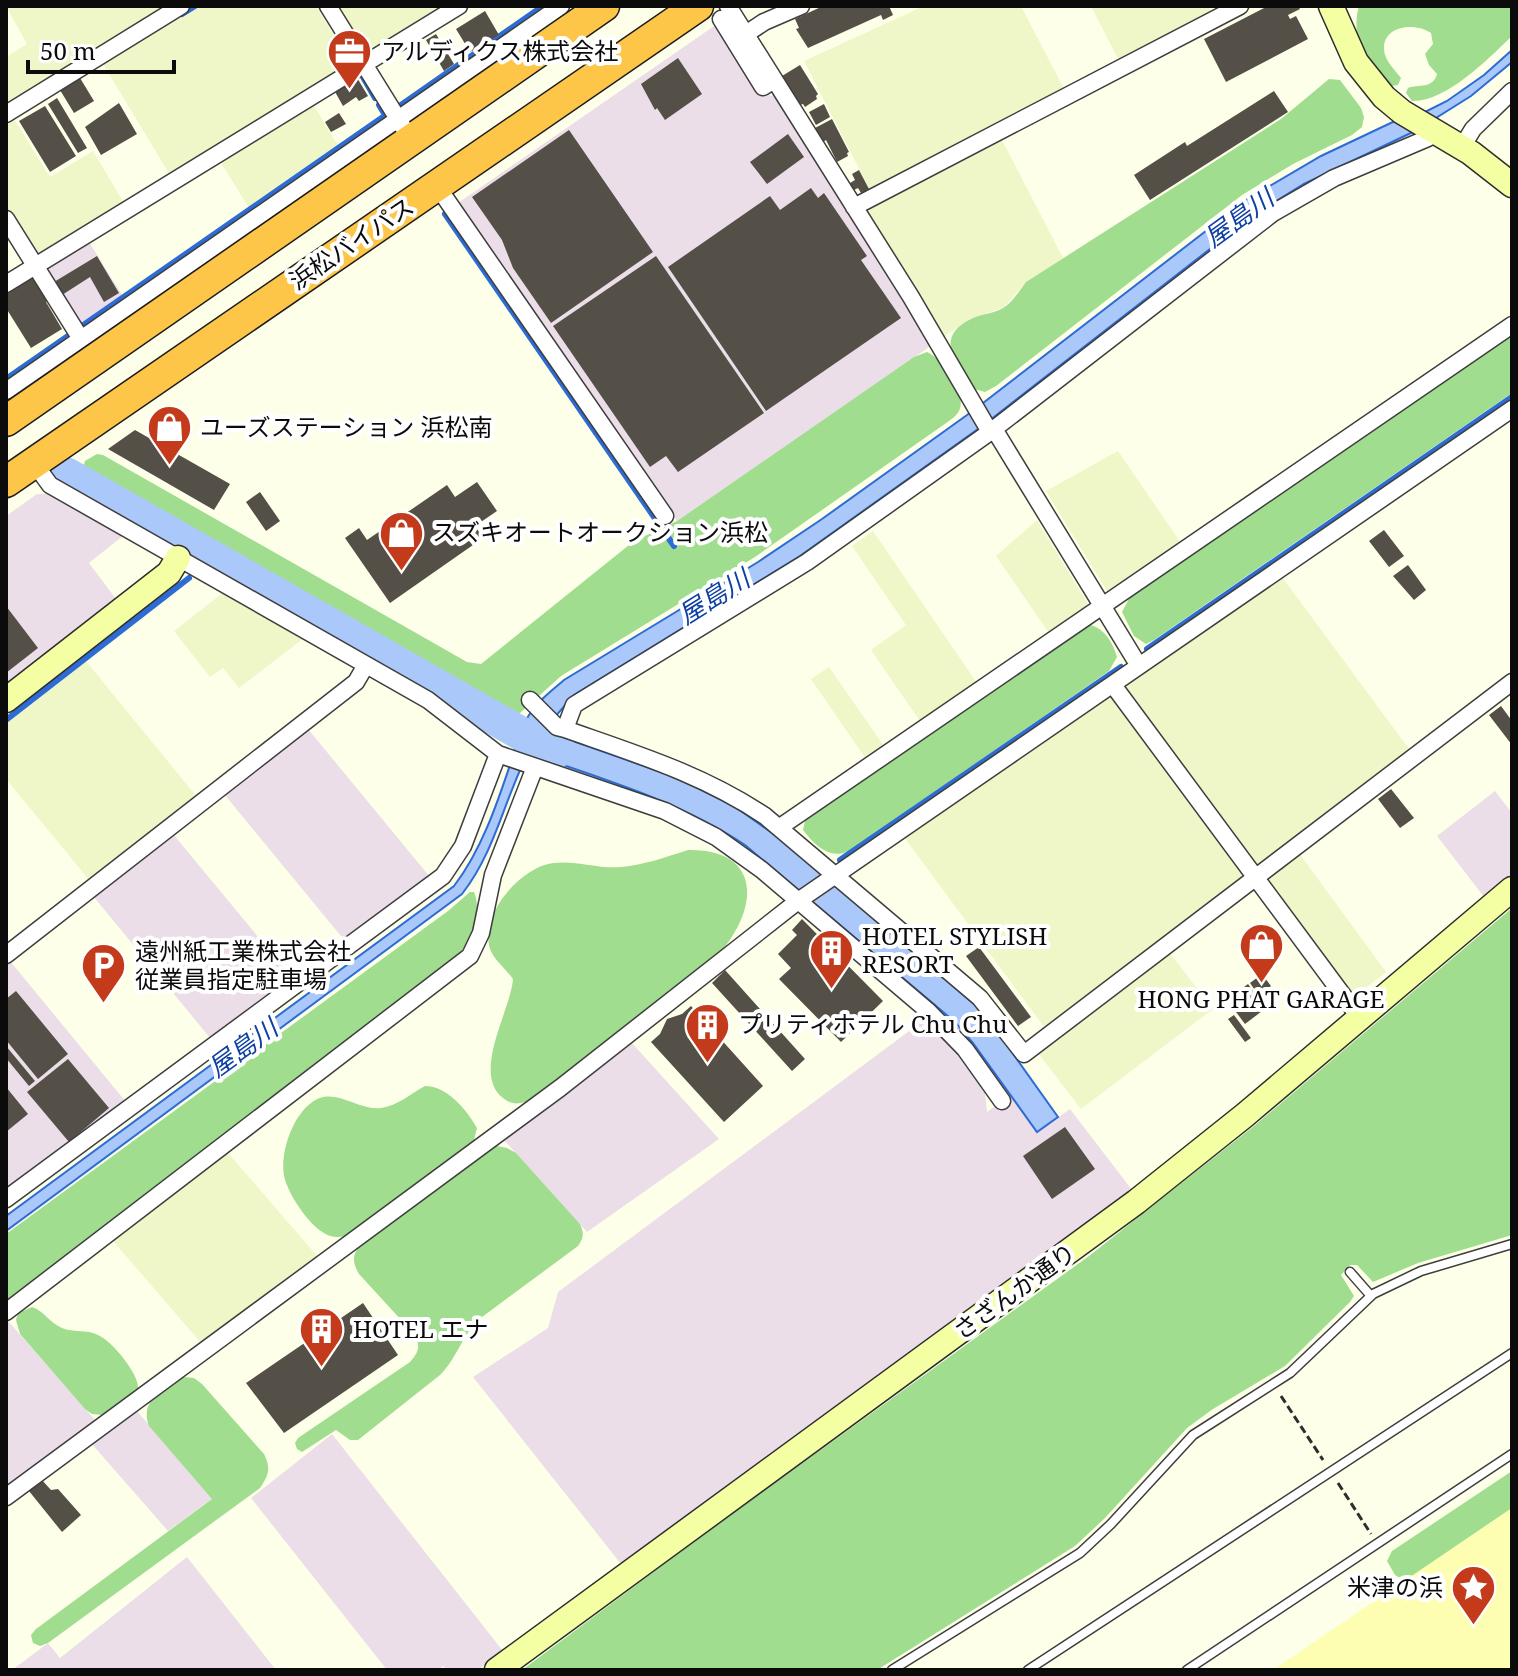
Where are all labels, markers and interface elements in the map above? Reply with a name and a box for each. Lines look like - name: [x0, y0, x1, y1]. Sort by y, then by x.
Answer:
- scale bar: [28, 24, 174, 74]
- office icon: アルディクス株式会社: [326, 28, 374, 91]
- text: 50 m: [40, 34, 96, 67]
- place label: アルディクス株式会社: [381, 34, 618, 67]
- water label: 屋島川: [1196, 178, 1283, 255]
- street label: 浜松バイパス: [282, 189, 420, 297]
- shop icon: ユーズステーション 浜松南: [145, 404, 193, 467]
- place label: ユーズステーション 浜松南: [200, 410, 493, 443]
- shop icon: スズキオートオークション浜松: [377, 509, 425, 572]
- place label: スズキオートオークション浜松: [432, 515, 768, 548]
- water label: 屋島川: [671, 559, 759, 632]
- place label: HOTEL STYLISH RESORT: [862, 919, 1047, 980]
- shop icon: HONG PHAT GARAGE: [1237, 922, 1285, 985]
- building icon: HOTEL STYLISH RESORT: [807, 927, 855, 990]
- place label: 遠州紙工業株式会社 従業員指定駐車場: [135, 934, 351, 995]
- parking icon: 遠州紙工業株式会社 従業員指定駐車場: [80, 942, 128, 1005]
- place label: HONG PHAT GARAGE: [1138, 982, 1384, 1015]
- building icon: プリティホテル Chu Chu: [683, 1001, 731, 1064]
- place label: プリティホテル Chu Chu: [738, 1007, 1007, 1040]
- water label: 屋島川: [200, 1008, 287, 1085]
- street label: さざんか通り: [946, 1235, 1082, 1346]
- building icon: HOTEL エナ: [298, 1306, 346, 1369]
- place label: HOTEL エナ: [353, 1312, 488, 1345]
- place icon: 米津の浜: [1450, 1564, 1498, 1627]
- place label: 米津の浜: [1347, 1570, 1443, 1603]

